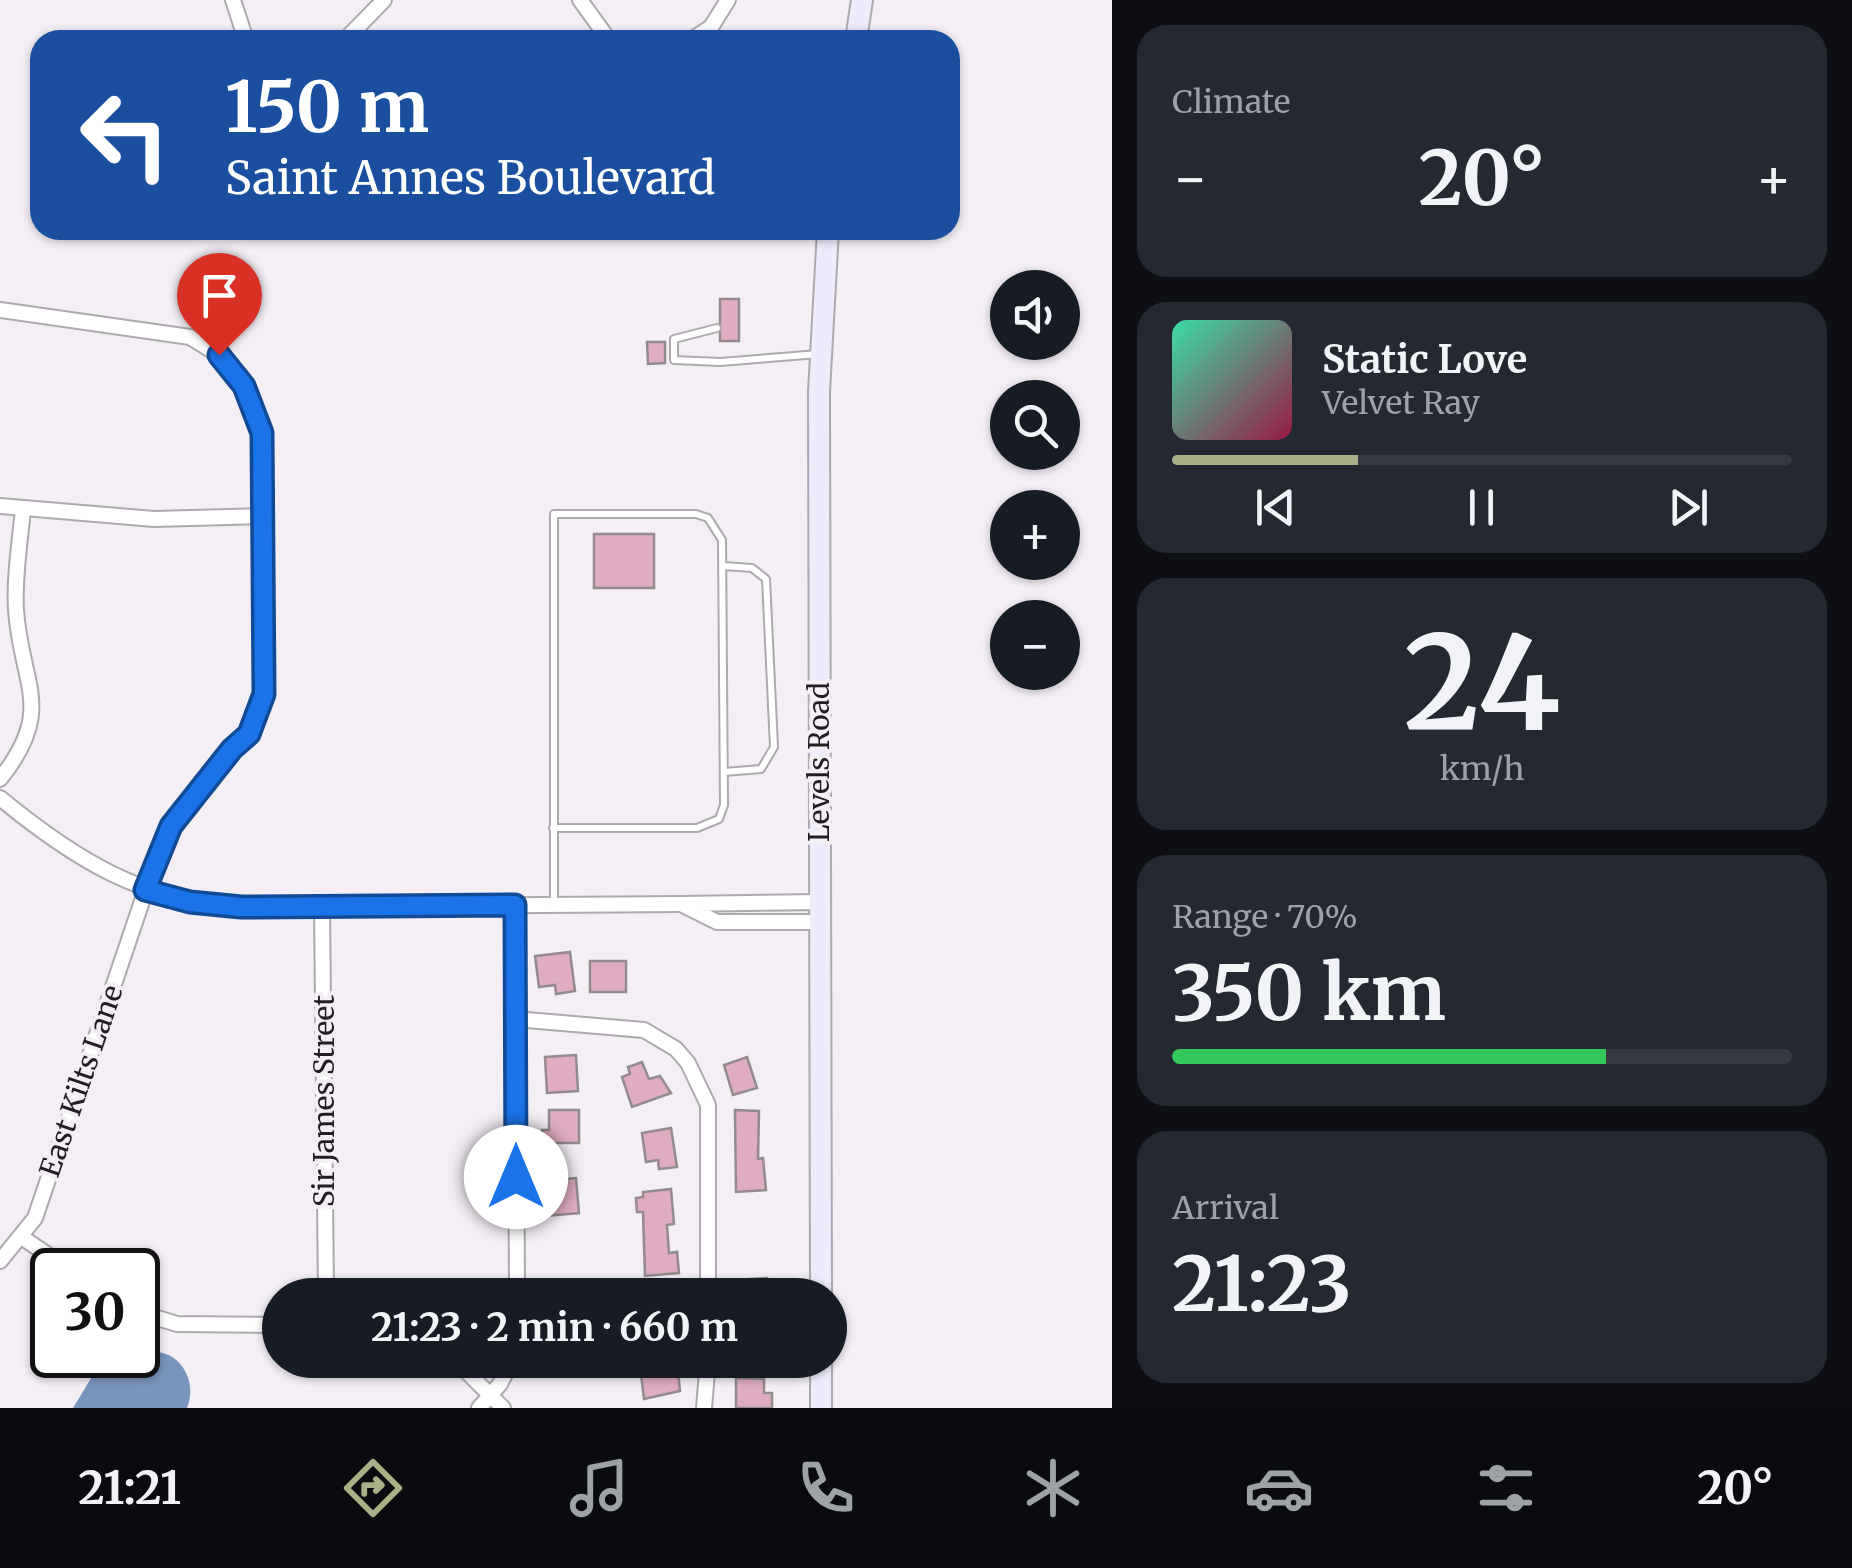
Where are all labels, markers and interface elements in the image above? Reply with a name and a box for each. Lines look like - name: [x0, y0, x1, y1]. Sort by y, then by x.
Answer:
- text: 150 m: [225, 63, 429, 151]
- icon: left: [60, 70, 190, 200]
- text: Climate: [1172, 82, 1290, 122]
- text: 20°: [1418, 131, 1546, 225]
- text: −: [1172, 144, 1209, 213]
- text: +: [1755, 144, 1792, 213]
- text: Saint Annes Boulevard: [225, 150, 716, 206]
- pin: [177, 253, 262, 356]
- icon: arrive: [192, 268, 247, 323]
- map controls: [990, 270, 1080, 690]
- button: sound: [990, 270, 1080, 360]
- text: Static Love: [1322, 336, 1527, 383]
- button: search: [990, 380, 1080, 470]
- text: Velvet Ray: [1322, 383, 1480, 423]
- icon: previous: [1248, 480, 1303, 535]
- icon: pause: [1454, 480, 1509, 535]
- icon: next: [1661, 480, 1716, 535]
- button: +: [990, 490, 1080, 580]
- button: −: [990, 600, 1080, 690]
- text: 24: [1404, 602, 1560, 765]
- street label: Levels Road: [801, 682, 837, 842]
- text: km/h: [1440, 749, 1524, 789]
- text: Range · 70%: [1172, 897, 1358, 937]
- text: 350 km: [1172, 946, 1446, 1040]
- street label: East Kilts Lane: [31, 980, 131, 1182]
- street label: Sir James Street: [306, 995, 342, 1207]
- position arrow: [464, 1125, 568, 1229]
- text: Arrival: [1172, 1188, 1279, 1228]
- text: 21:23: [1172, 1237, 1352, 1331]
- speed limit sign: 30: [30, 1248, 160, 1378]
- text: 21:23 · 2 min · 660 m: [371, 1304, 738, 1351]
- icon: directions: [338, 1453, 408, 1523]
- icon: music: [564, 1453, 634, 1523]
- icon: phone: [791, 1453, 861, 1523]
- icon: climate: [1018, 1453, 1088, 1523]
- icon: car: [1244, 1453, 1314, 1523]
- icon: filters: [1471, 1453, 1541, 1523]
- text: 21:21: [78, 1460, 181, 1516]
- text: 20°: [1697, 1460, 1774, 1516]

